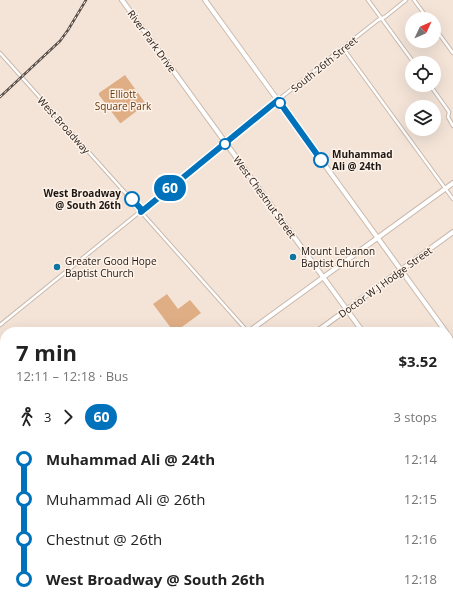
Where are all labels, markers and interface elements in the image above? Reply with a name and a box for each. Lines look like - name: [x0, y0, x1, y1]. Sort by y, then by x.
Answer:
- street label: River Park Drive: [125, 7, 180, 75]
- north arrow: [405, 12, 441, 48]
- map controls: [405, 12, 441, 136]
- street label: South 26th Street: [288, 33, 360, 95]
- button: locate: [405, 56, 441, 92]
- park label: Elliott Square Park: [95, 87, 152, 113]
- street label: West Broadway: [35, 93, 94, 157]
- unlabelled marker: [274, 97, 286, 109]
- button: layers: [405, 100, 441, 136]
- unlabelled marker: [219, 138, 231, 150]
- place label: Muhammad Ali @ 24th: [332, 147, 393, 173]
- marker: Muhammad Ali @ 24th: [313, 152, 329, 168]
- street label: West Chestnut Street: [230, 153, 300, 241]
- line badge: 60: [152, 175, 188, 201]
- text: 60: [162, 178, 178, 197]
- place label: West Broadway @ South 26th: [43, 186, 121, 212]
- marker: West Broadway @ South 26th: [124, 191, 140, 207]
- street label: Doctor W J Hodge Street: [335, 243, 435, 321]
- place label: Mount Lebanon Baptist Church: [301, 244, 375, 270]
- marker: Mount Lebanon Baptist Church: [288, 252, 298, 262]
- place label: Greater Good Hope Baptist Church: [65, 254, 157, 280]
- marker: Greater Good Hope Baptist Church: [52, 262, 62, 272]
- text: 7 min: [16, 337, 77, 367]
- text: $3.52: [398, 351, 437, 371]
- text: 12:11 – 12:18 · Bus: [16, 367, 128, 385]
- icon: walk: [16, 406, 38, 428]
- icon: forward: [57, 406, 79, 428]
- text: 60: [93, 407, 109, 426]
- text: 3: [44, 408, 51, 426]
- text: 3 stops: [393, 408, 437, 426]
- text: Muhammad Ali @ 24th: [46, 449, 215, 469]
- text: 12:14: [404, 450, 437, 468]
- text: Muhammad Ali @ 26th: [46, 489, 205, 509]
- text: 12:15: [404, 490, 437, 508]
- text: Chestnut @ 26th: [46, 529, 162, 549]
- text: 12:16: [404, 530, 437, 548]
- text: West Broadway @ South 26th: [46, 569, 265, 589]
- text: 12:18: [404, 570, 437, 588]

